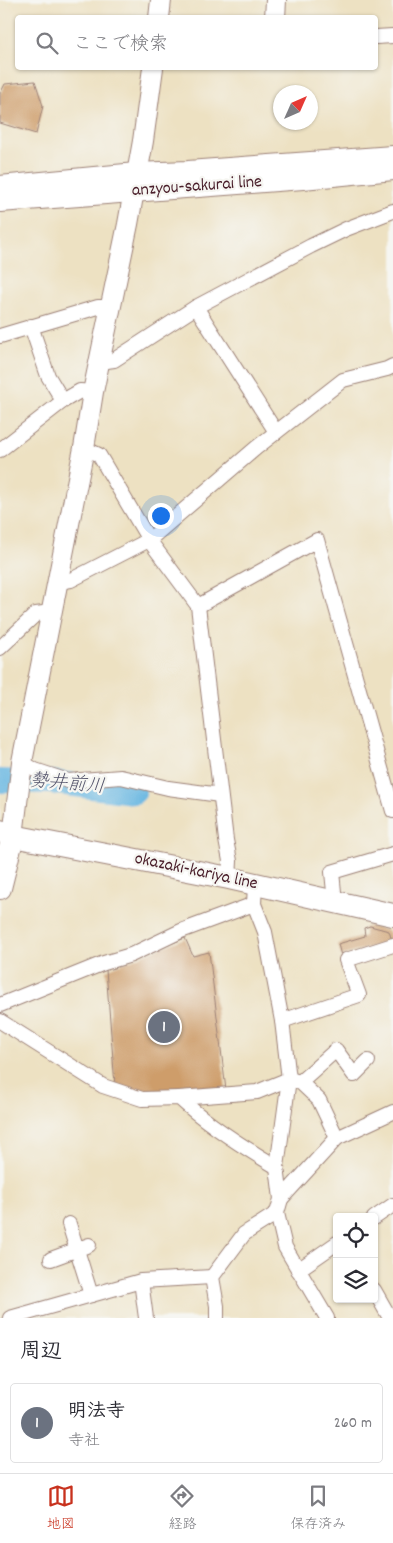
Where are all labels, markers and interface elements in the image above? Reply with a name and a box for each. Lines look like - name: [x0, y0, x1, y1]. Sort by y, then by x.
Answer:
- search box: [15, 15, 378, 70]
- icon: search: [33, 29, 61, 57]
- text: ここで検索: [73, 32, 168, 59]
- north arrow: [273, 85, 318, 130]
- street label: anzyou-sakurai line: [131, 170, 263, 204]
- your location: [148, 503, 174, 529]
- water label: 勢井前川: [28, 768, 106, 802]
- street label: okazaki-kariya line: [132, 847, 260, 897]
- pin: 1: [148, 1008, 180, 1046]
- map controls: [333, 1213, 378, 1303]
- button: locate: [333, 1213, 378, 1258]
- button: layers: [333, 1258, 378, 1303]
- text: 周辺: [20, 1338, 62, 1368]
- text: 明法寺: [68, 1399, 125, 1426]
- text: 1: [35, 1412, 39, 1435]
- text: 260 m: [334, 1412, 372, 1435]
- text: 寺社: [68, 1430, 100, 1453]
- tab: 地図: [47, 1482, 75, 1535]
- tab: 経路: [168, 1482, 196, 1535]
- tab: 保存済み: [290, 1482, 346, 1535]

